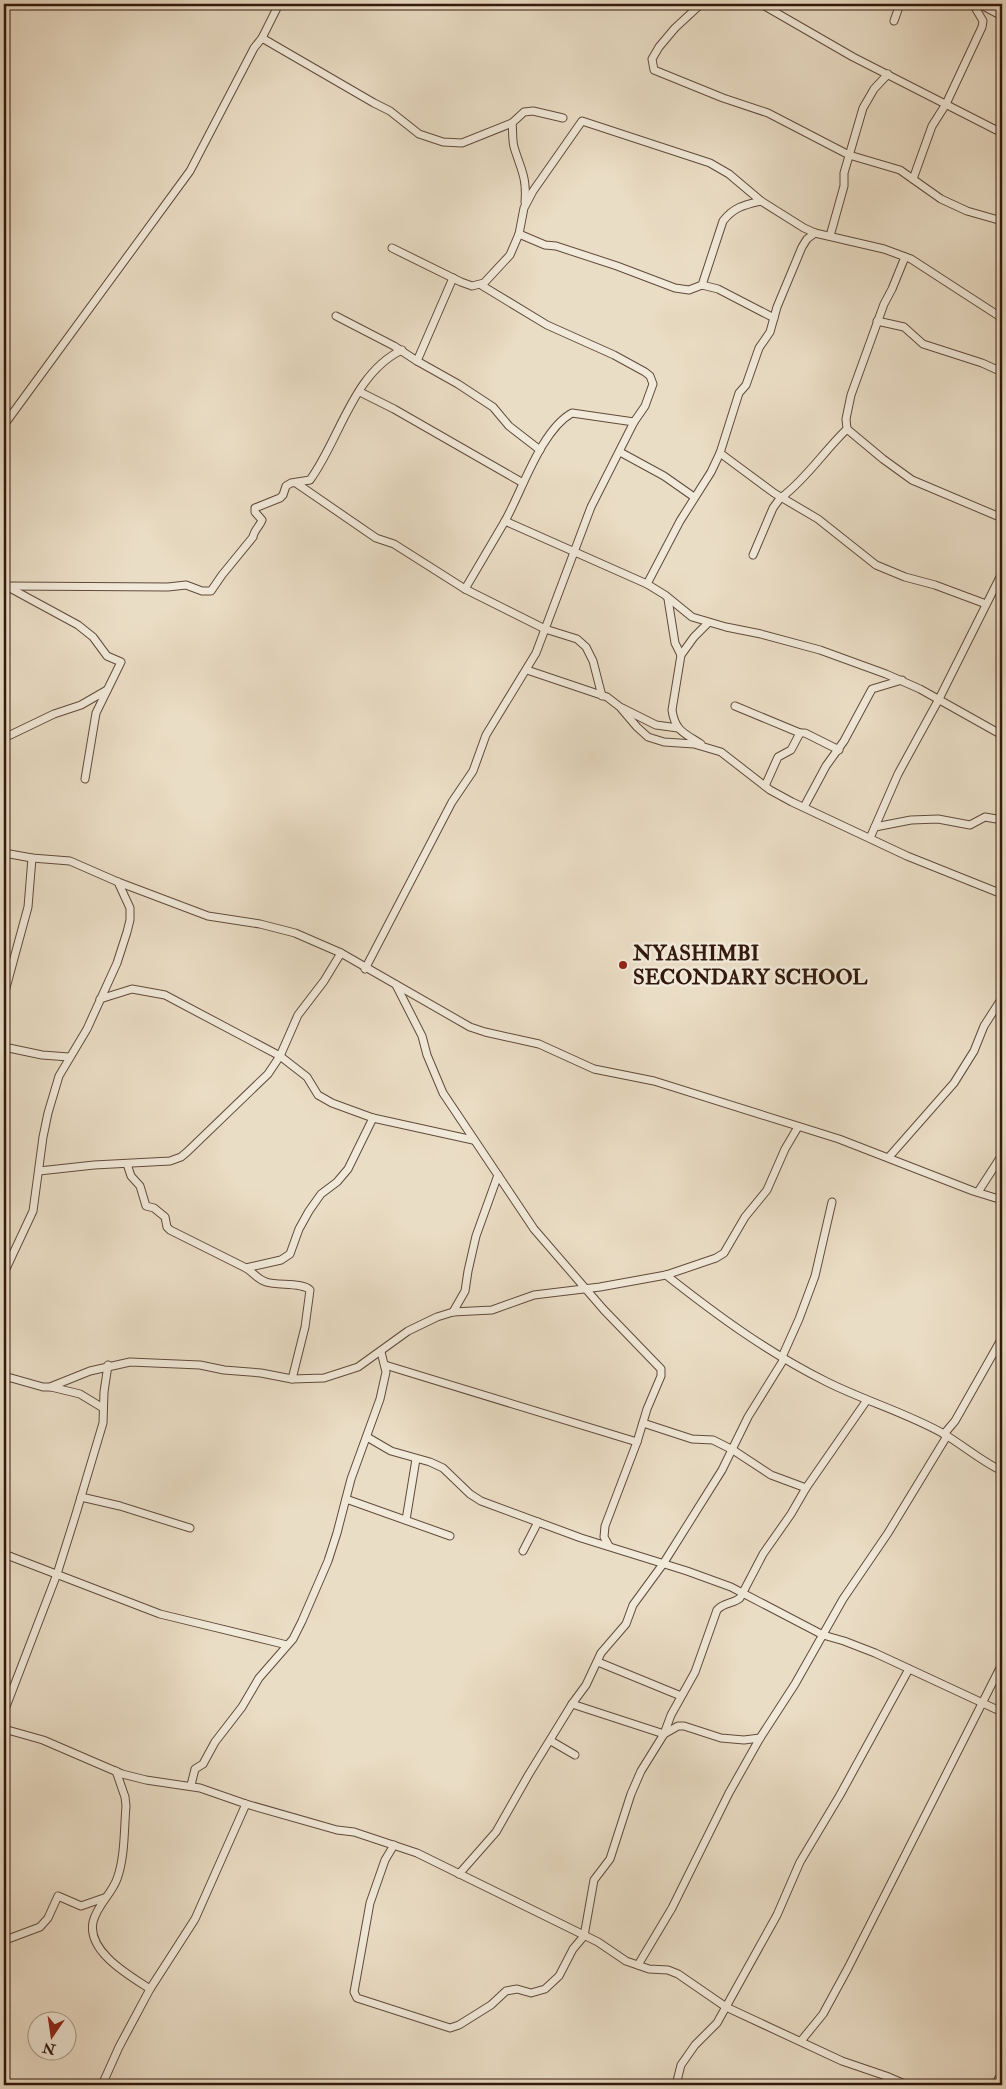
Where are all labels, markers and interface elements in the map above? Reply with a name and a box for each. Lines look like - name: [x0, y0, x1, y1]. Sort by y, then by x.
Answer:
- place label: NYASHIMBI SECONDARY SCHOOL: [632, 940, 868, 991]
- marker: NYASHIMBI SECONDARY SCHOOL: [617, 959, 629, 971]
- north arrow: [28, 2012, 78, 2062]
- text: N: [41, 2038, 58, 2058]

